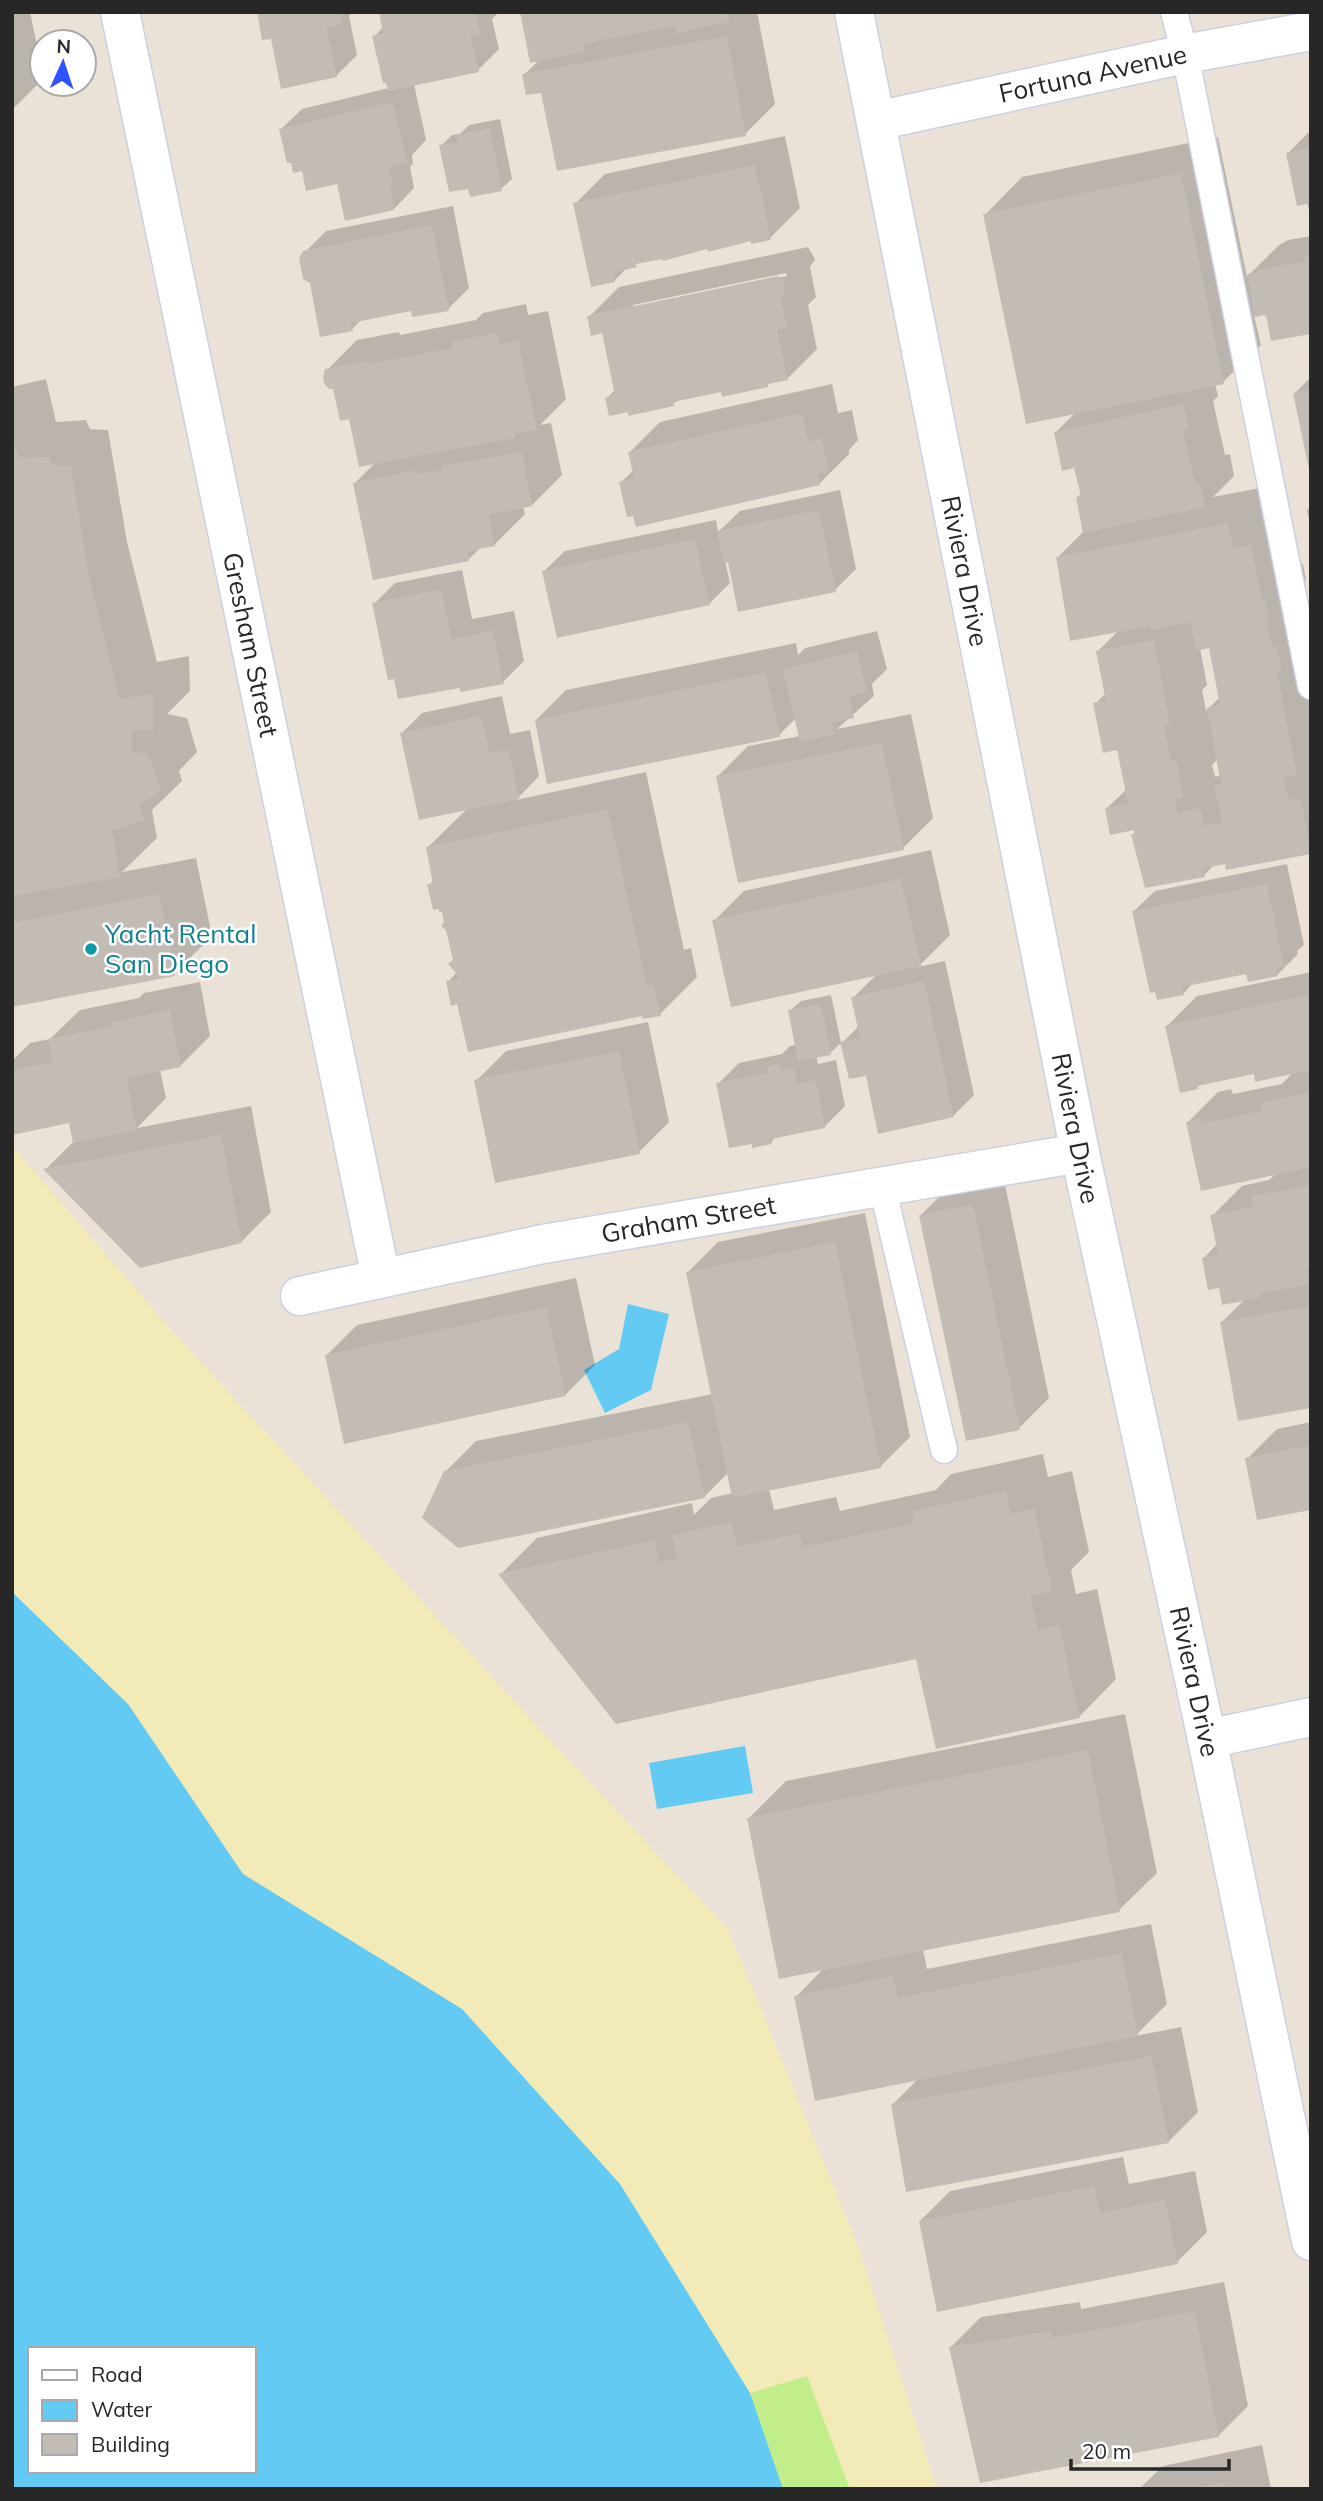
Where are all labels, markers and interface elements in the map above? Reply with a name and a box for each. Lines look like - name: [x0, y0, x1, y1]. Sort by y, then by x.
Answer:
- north arrow: [28, 28, 98, 98]
- text: N: [56, 34, 72, 58]
- street label: Fortuna Avenue: [996, 37, 1190, 110]
- street label: Riviera Drive: [934, 493, 996, 649]
- street label: Gresham Street: [216, 549, 286, 740]
- place label: Yacht Rental San Diego: [104, 917, 256, 980]
- marker: Yacht Rental San Diego: [83, 941, 99, 957]
- street label: Riviera Drive: [1045, 1050, 1107, 1207]
- street label: Graham Street: [599, 1188, 778, 1250]
- street label: Riviera Drive: [1163, 1603, 1227, 1760]
- legend: [28, 2347, 256, 2473]
- text: Road: [91, 2361, 142, 2387]
- text: Water: [91, 2396, 152, 2422]
- scale bar: [1071, 2428, 1228, 2472]
- text: Building: [91, 2431, 170, 2457]
- text: 20 m: [1082, 2438, 1131, 2464]

